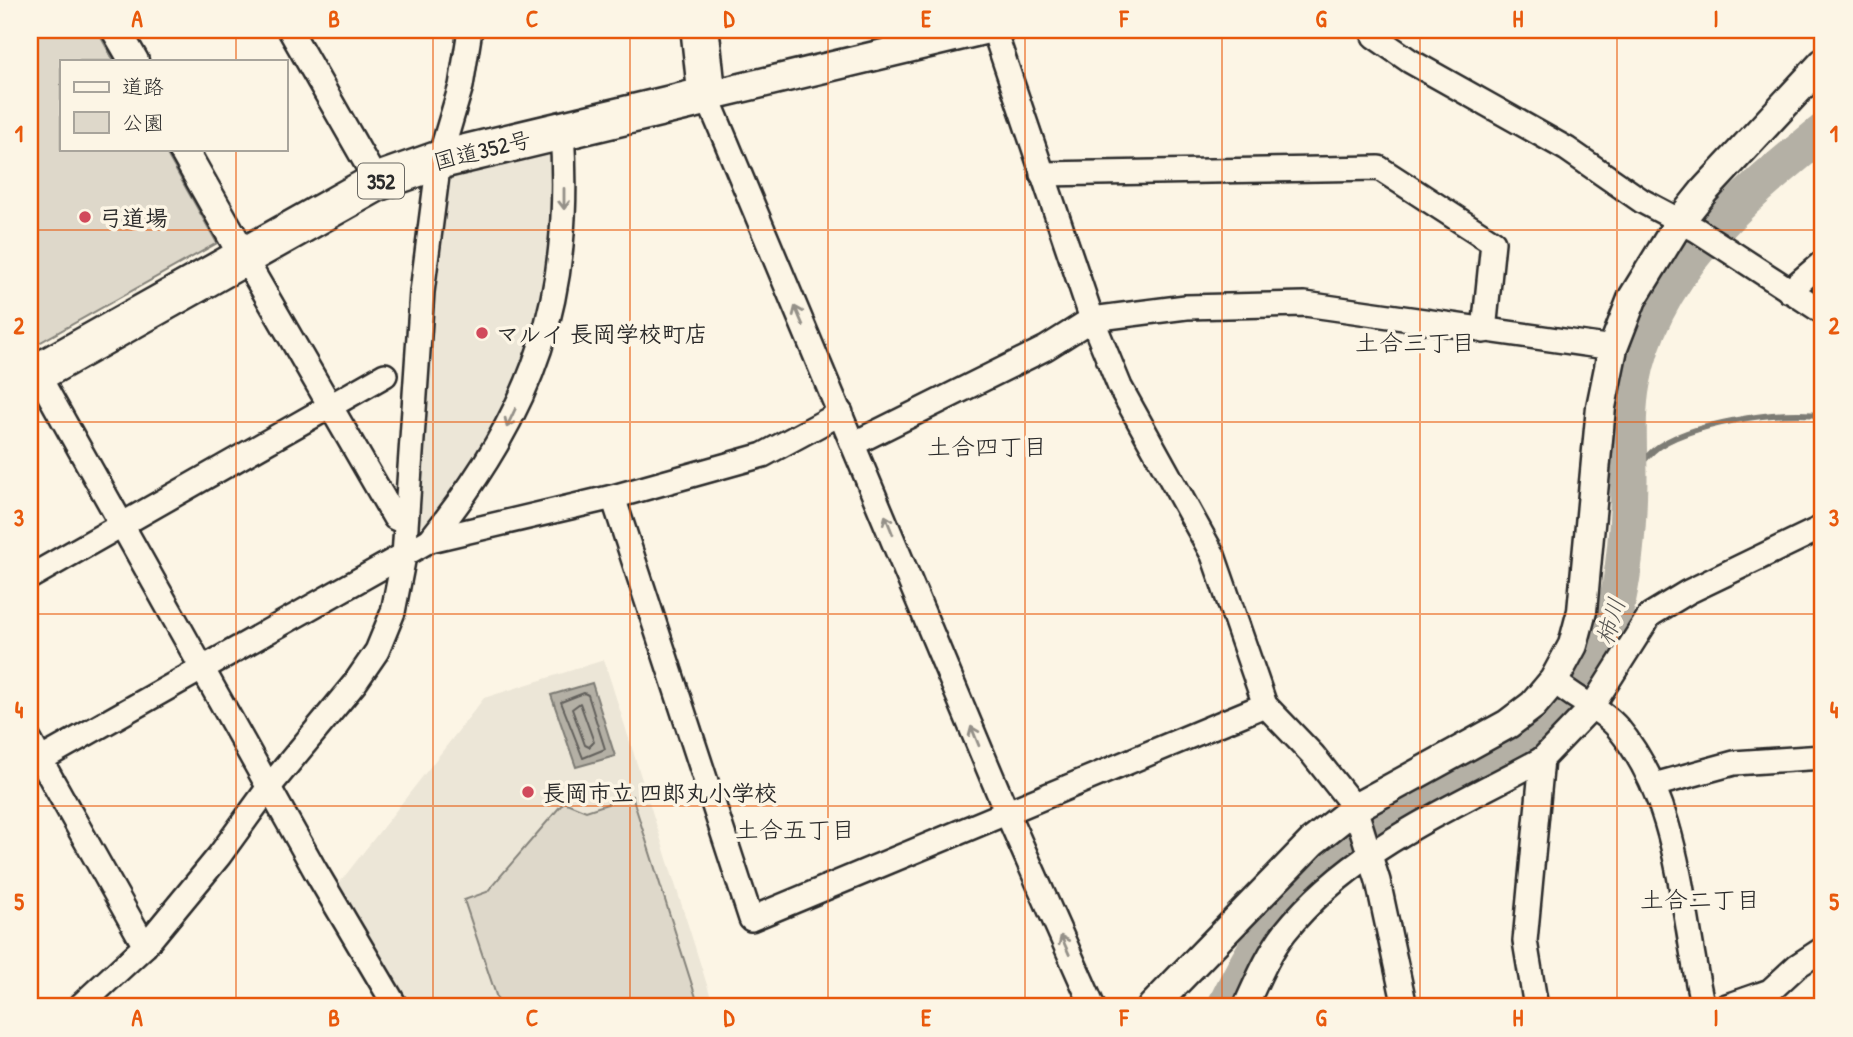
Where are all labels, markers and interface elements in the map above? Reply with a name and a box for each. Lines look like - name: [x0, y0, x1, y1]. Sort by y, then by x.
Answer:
- text: A: [131, 3, 143, 34]
- text: B: [328, 3, 340, 34]
- text: C: [526, 3, 538, 34]
- text: D: [724, 3, 736, 34]
- text: E: [921, 3, 932, 34]
- text: F: [1119, 3, 1130, 34]
- text: G: [1315, 3, 1327, 34]
- text: H: [1513, 3, 1524, 34]
- text: I: [1713, 3, 1719, 34]
- legend: [60, 60, 287, 150]
- text: 道路: [122, 72, 164, 101]
- text: 公園: [122, 108, 164, 137]
- text: 1: [15, 118, 23, 149]
- text: 1: [1830, 118, 1838, 149]
- street label: 国道352号: [430, 123, 534, 177]
- road number: 352: [358, 164, 404, 198]
- one-way arrow: [557, 187, 571, 210]
- place label: 弓道場: [99, 202, 168, 233]
- marker: 弓道場: [77, 209, 93, 225]
- one-way arrow: [792, 306, 805, 328]
- text: 2: [14, 310, 25, 341]
- text: 2: [1829, 310, 1840, 341]
- place label: マルイ 長岡学校町店: [496, 318, 708, 349]
- marker: マルイ 長岡学校町店: [474, 325, 490, 341]
- district label: 土合三丁目: [1355, 326, 1475, 358]
- one-way arrow: [504, 407, 517, 428]
- district label: 土合四丁目: [927, 430, 1047, 462]
- text: 3: [14, 502, 24, 533]
- text: 3: [1829, 502, 1839, 533]
- one-way arrow: [881, 515, 894, 537]
- water label: 柿川: [1588, 593, 1632, 649]
- text: 4: [15, 694, 24, 725]
- text: 4: [1830, 694, 1839, 725]
- one-way arrow: [968, 725, 981, 747]
- place label: 長岡市立 四郎丸小学校: [542, 777, 777, 808]
- marker: 長岡市立 四郎丸小学校: [520, 784, 536, 800]
- district label: 土合五丁目: [735, 813, 855, 845]
- district label: 土合二丁目: [1640, 883, 1760, 915]
- text: 5: [14, 886, 24, 917]
- text: 5: [1829, 886, 1839, 917]
- one-way arrow: [1058, 935, 1071, 956]
- text: A: [131, 1002, 143, 1033]
- text: B: [328, 1002, 340, 1033]
- text: C: [526, 1002, 538, 1033]
- text: D: [724, 1002, 736, 1033]
- text: E: [921, 1002, 932, 1033]
- text: F: [1119, 1002, 1130, 1033]
- text: G: [1315, 1002, 1327, 1033]
- text: H: [1513, 1002, 1524, 1033]
- text: I: [1713, 1002, 1719, 1033]

